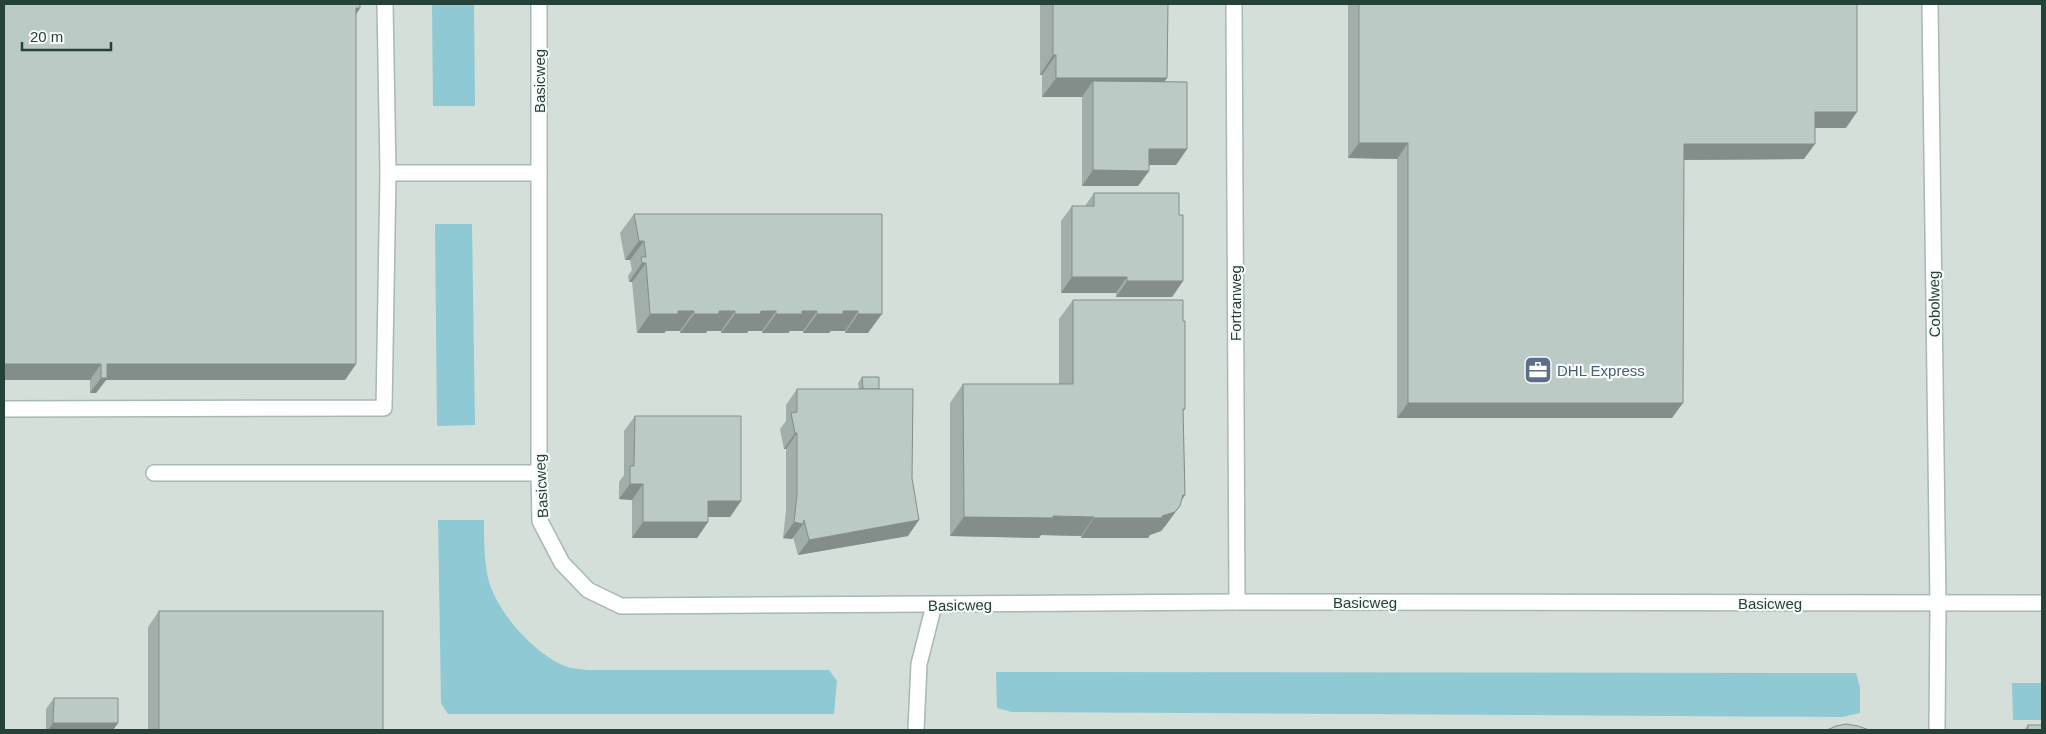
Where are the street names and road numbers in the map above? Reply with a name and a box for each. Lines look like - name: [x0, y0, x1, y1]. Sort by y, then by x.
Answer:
- street label: Basicweg: [531, 49, 548, 113]
- street label: Fortranweg: [1227, 265, 1244, 341]
- street label: Cobolweg: [1925, 270, 1943, 338]
- street label: Basicweg: [531, 453, 551, 519]
- street label: Basicweg: [1333, 594, 1397, 611]
- street label: Basicweg: [1738, 595, 1802, 612]
- street label: Basicweg: [928, 596, 992, 614]

